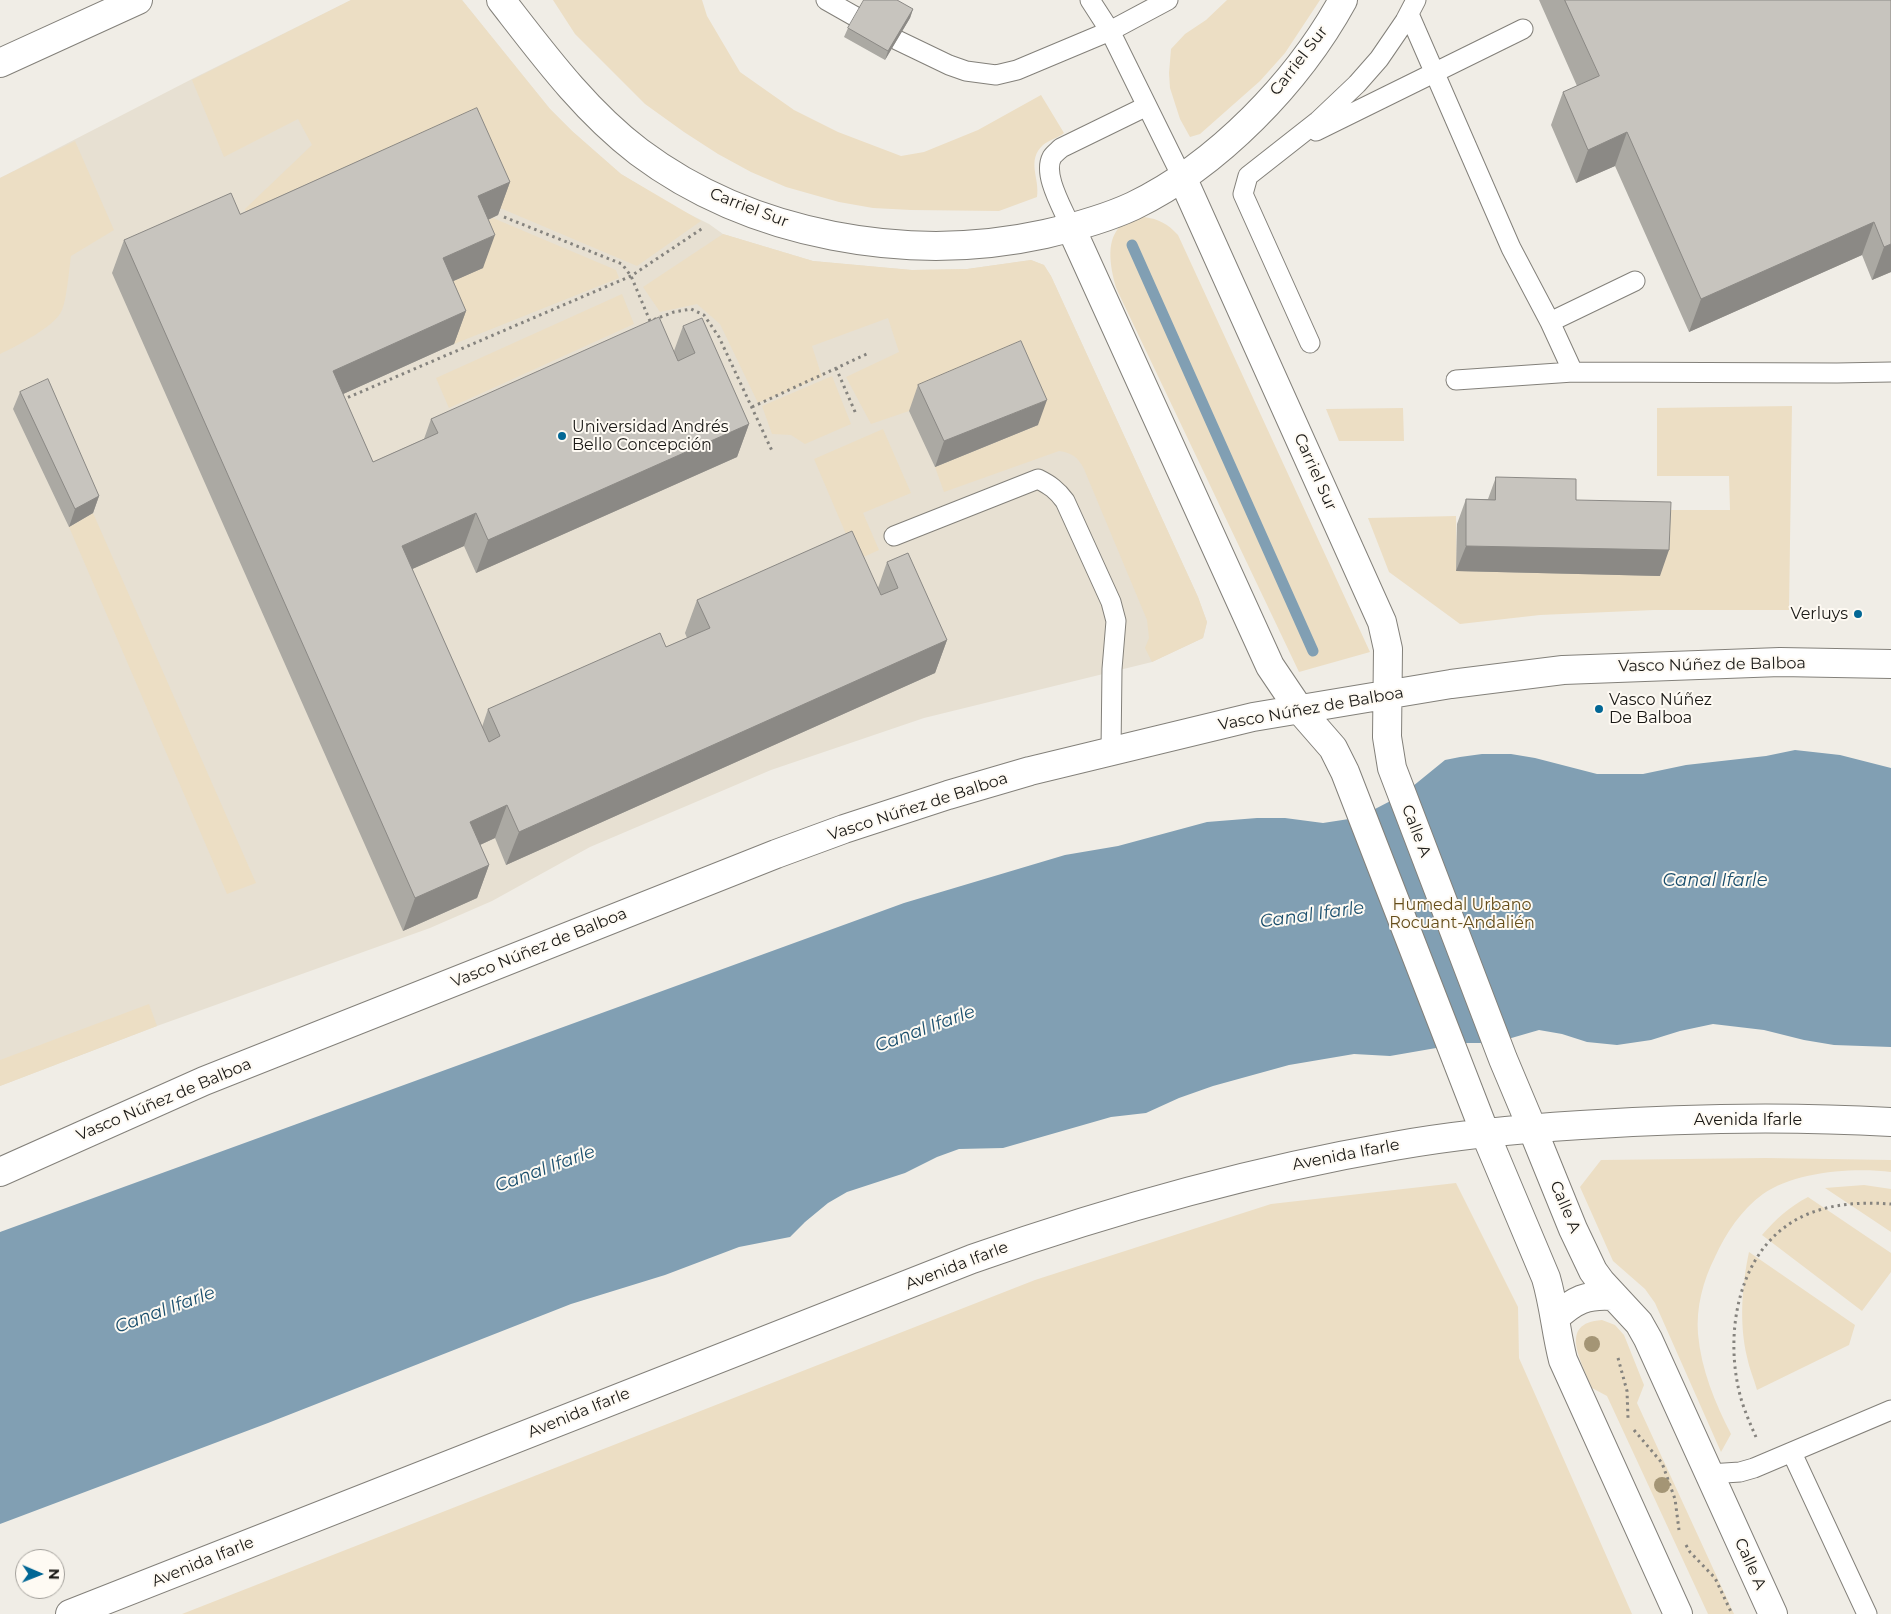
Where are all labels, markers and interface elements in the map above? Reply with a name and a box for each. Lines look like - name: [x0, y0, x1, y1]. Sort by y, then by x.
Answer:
- street label: Carriel Sur: [1266, 22, 1332, 100]
- street label: Carriel Sur: [707, 184, 791, 232]
- place label: Universidad Andrés Bello Concepción: [572, 417, 729, 455]
- marker: Universidad Andrés Bello Concepción: [556, 430, 568, 442]
- street label: Carriel Sur: [1289, 430, 1341, 514]
- place label: Verluys: [1790, 604, 1848, 624]
- marker: Verluys: [1852, 608, 1864, 620]
- street label: Vasco Núñez de Balboa: [1618, 654, 1806, 676]
- street label: Vasco Núñez de Balboa: [1217, 683, 1405, 735]
- place label: Vasco Núñez De Balboa: [1609, 690, 1712, 728]
- marker: Vasco Núñez De Balboa: [1593, 703, 1605, 715]
- street label: Vasco Núñez de Balboa: [826, 769, 1010, 845]
- street label: Calle A: [1397, 802, 1435, 860]
- water label: Canal Ifarle: [1662, 870, 1768, 892]
- park label: Humedal Urbano Rocuant-Andalién: [1389, 895, 1535, 933]
- water label: Canal Ifarle: [1258, 897, 1366, 933]
- street label: Vasco Núñez de Balboa: [448, 904, 630, 992]
- water label: Canal Ifarle: [872, 1001, 978, 1057]
- street label: Vasco Núñez de Balboa: [74, 1054, 254, 1146]
- street label: Avenida Ifarle: [1694, 1110, 1802, 1130]
- street label: Avenida Ifarle: [1291, 1135, 1401, 1175]
- water label: Canal Ifarle: [492, 1141, 598, 1197]
- street label: Calle A: [1545, 1178, 1585, 1236]
- street label: Avenida Ifarle: [903, 1238, 1011, 1294]
- water label: Canal Ifarle: [112, 1282, 218, 1338]
- street label: Avenida Ifarle: [525, 1384, 633, 1442]
- street label: Avenida Ifarle: [149, 1533, 257, 1591]
- street label: Calle A: [1730, 1535, 1770, 1593]
- north arrow: [15, 1549, 65, 1599]
- text: N: [45, 1568, 63, 1580]

